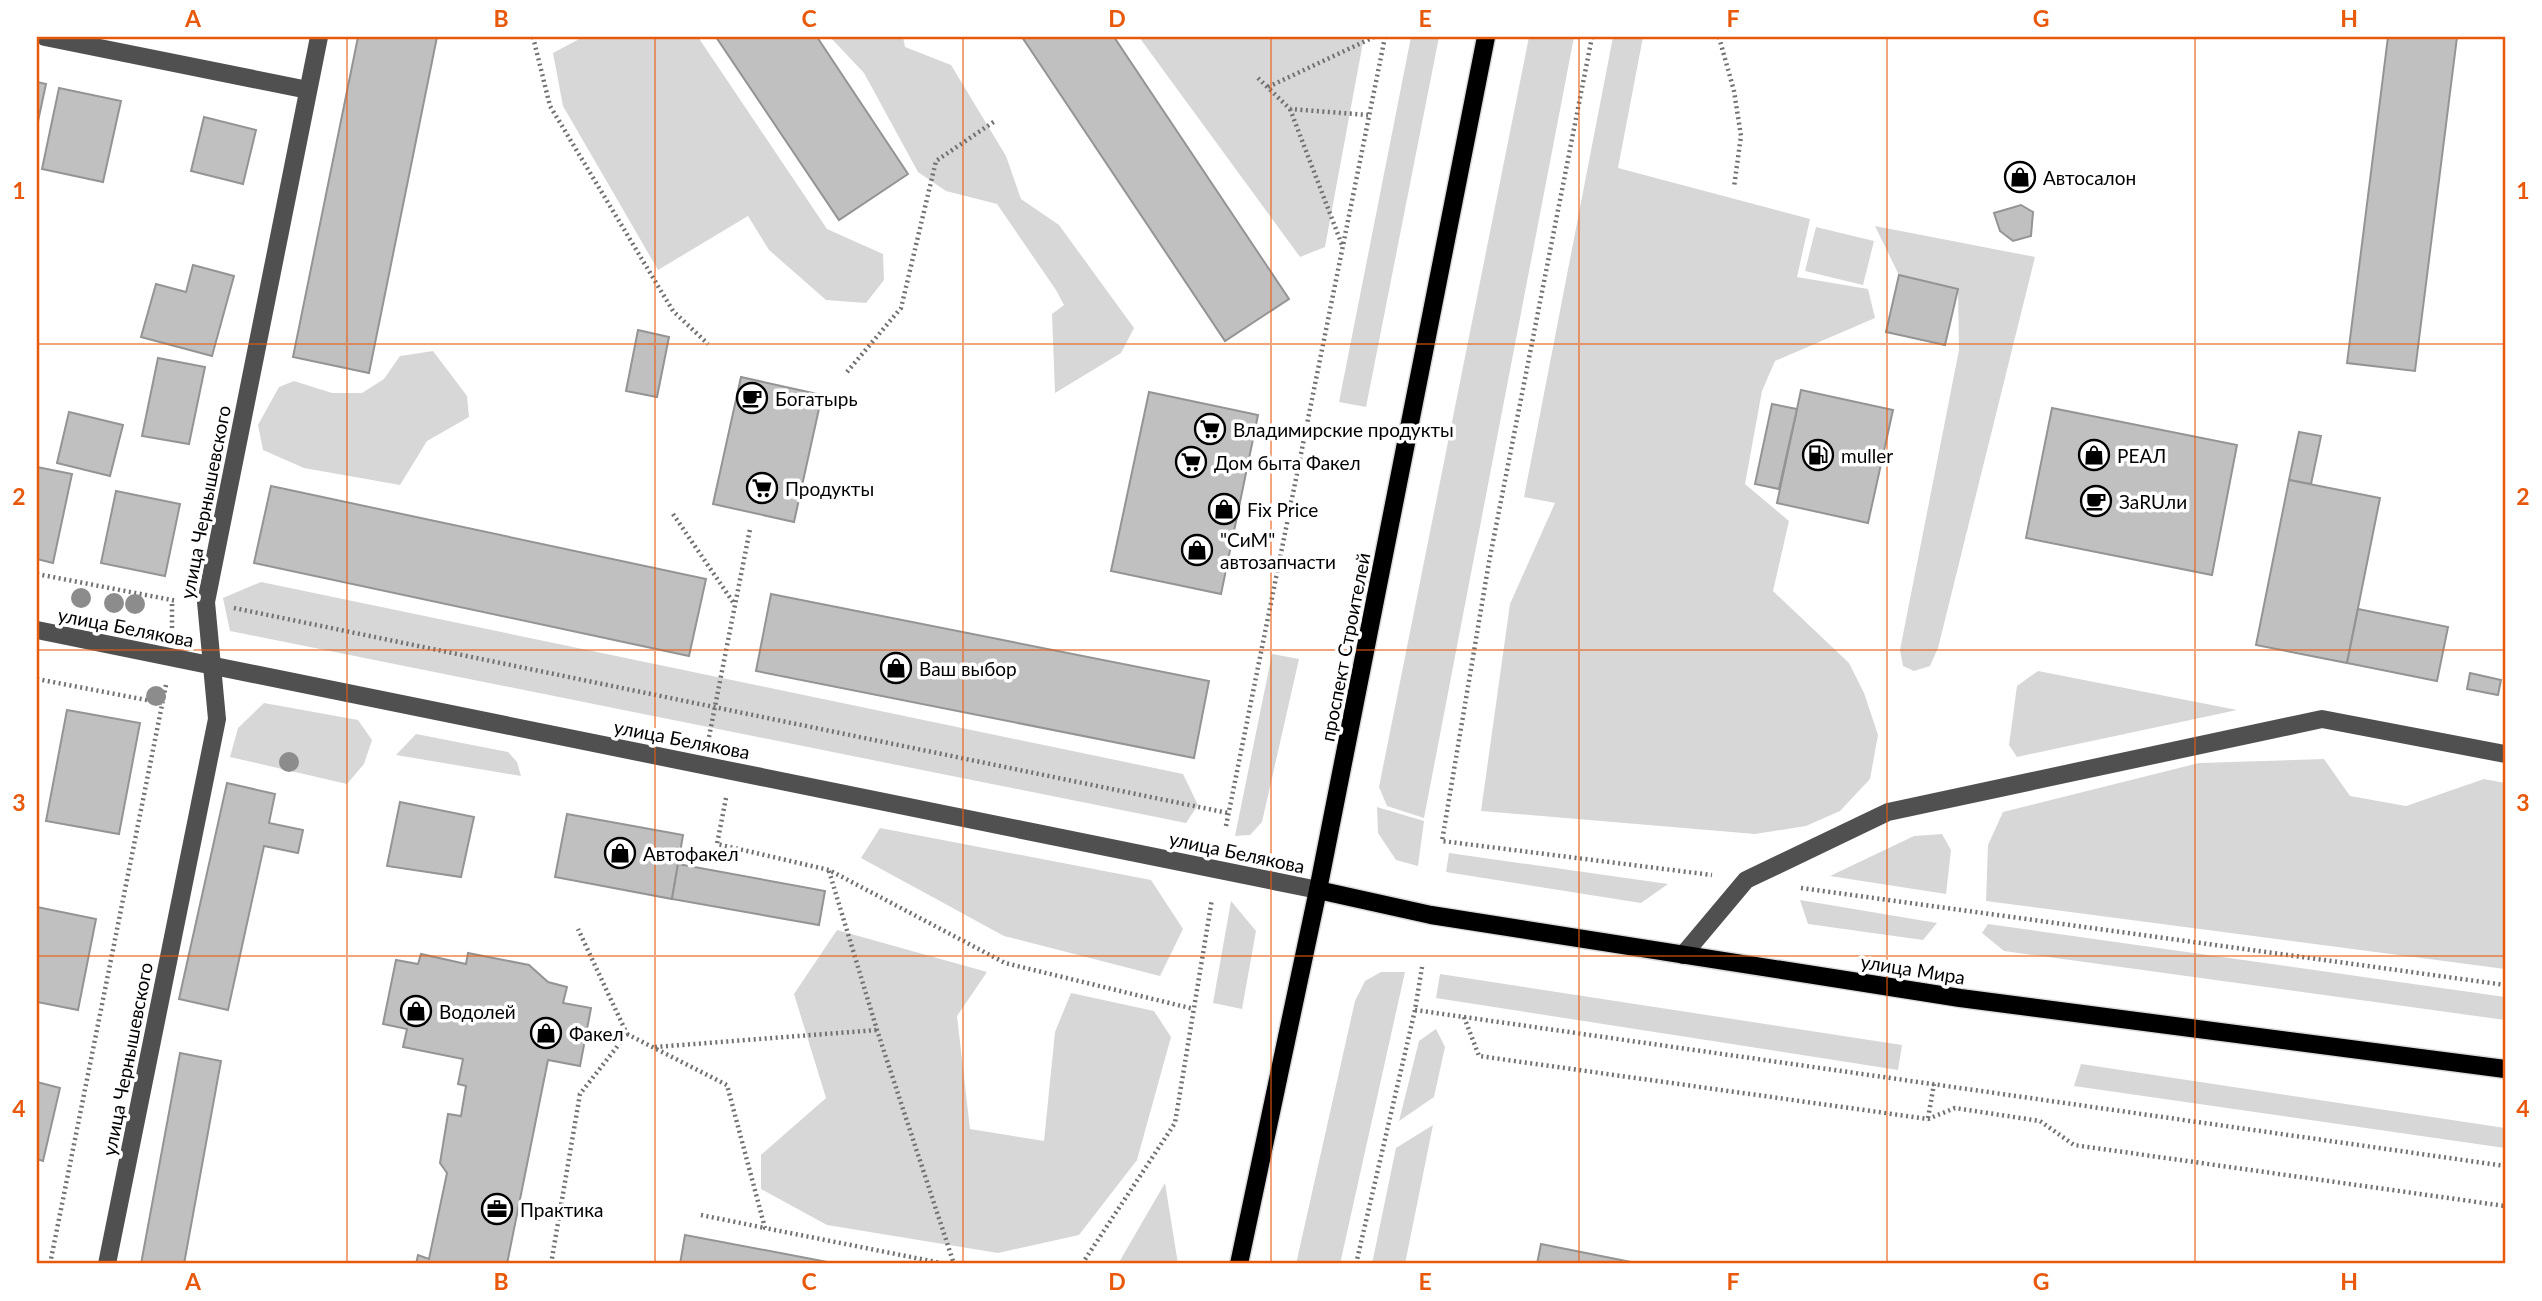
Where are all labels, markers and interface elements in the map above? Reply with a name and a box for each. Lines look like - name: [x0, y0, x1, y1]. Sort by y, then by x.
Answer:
- text: A: [184, 4, 202, 32]
- text: B: [493, 4, 509, 32]
- text: C: [801, 4, 817, 32]
- text: D: [1108, 4, 1126, 32]
- text: E: [1418, 4, 1432, 32]
- text: F: [1726, 4, 1740, 32]
- text: G: [2033, 4, 2049, 32]
- text: H: [2340, 4, 2358, 32]
- shop icon: Автосалон: [2003, 160, 2037, 194]
- place label: Автосалон: [2043, 166, 2136, 189]
- text: 1: [12, 176, 26, 204]
- text: 1: [2516, 176, 2530, 204]
- cafe icon: Богатырь: [735, 381, 769, 415]
- place label: Богатырь: [775, 387, 858, 410]
- street label: улица Чернышевского: [175, 403, 235, 601]
- supermarket icon: Владимирские продукты: [1193, 412, 1227, 446]
- place label: Владимирские продукты: [1233, 418, 1454, 441]
- fuel station icon: muller: [1801, 438, 1835, 472]
- shop icon: РЕАЛ: [2077, 438, 2111, 472]
- place label: muller: [1841, 444, 1893, 467]
- place label: РЕАЛ: [2117, 444, 2166, 467]
- supermarket icon: Дом быта Факел: [1174, 445, 1208, 479]
- place label: Дом быта Факел: [1214, 451, 1361, 474]
- supermarket icon: Продукты: [745, 471, 779, 505]
- place label: Продукты: [785, 477, 874, 500]
- text: 2: [12, 482, 26, 510]
- text: 2: [2516, 482, 2530, 510]
- cafe icon: ЗаRUли: [2079, 484, 2113, 518]
- place label: ЗаRUли: [2119, 490, 2187, 513]
- shop icon: Fix Price: [1207, 492, 1241, 526]
- place label: Fix Price: [1247, 498, 1318, 521]
- place label: "СиМ" автозапчасти: [1220, 528, 1336, 573]
- shop icon: "СиМ" автозапчасти: [1180, 533, 1214, 567]
- street label: проспект Строителей: [1315, 551, 1375, 743]
- street label: улица Белякова: [56, 603, 196, 651]
- shop icon: Ваш выбор: [879, 651, 913, 685]
- place label: Ваш выбор: [919, 657, 1017, 680]
- street label: улица Белякова: [612, 715, 752, 763]
- text: 3: [12, 788, 26, 816]
- text: 3: [2516, 788, 2530, 816]
- street label: улица Белякова: [1167, 826, 1307, 878]
- shop icon: Автофакел: [603, 836, 637, 870]
- place label: Автофакел: [643, 842, 739, 865]
- street label: улица Мира: [1859, 949, 1967, 989]
- street label: улица Чернышевского: [97, 960, 157, 1158]
- shop icon: Водолей: [399, 994, 433, 1028]
- place label: Водолей: [439, 1000, 516, 1023]
- shop icon: Факел: [529, 1016, 563, 1050]
- place label: Факел: [569, 1022, 624, 1045]
- text: 4: [12, 1094, 26, 1122]
- text: 4: [2516, 1094, 2530, 1122]
- office icon: Практика: [480, 1192, 514, 1226]
- place label: Практика: [520, 1198, 604, 1221]
- text: A: [184, 1267, 202, 1295]
- text: B: [493, 1267, 509, 1295]
- text: C: [801, 1267, 817, 1295]
- text: D: [1108, 1267, 1126, 1295]
- text: E: [1418, 1267, 1432, 1295]
- text: F: [1726, 1267, 1740, 1295]
- text: G: [2033, 1267, 2049, 1295]
- text: H: [2340, 1267, 2358, 1295]

